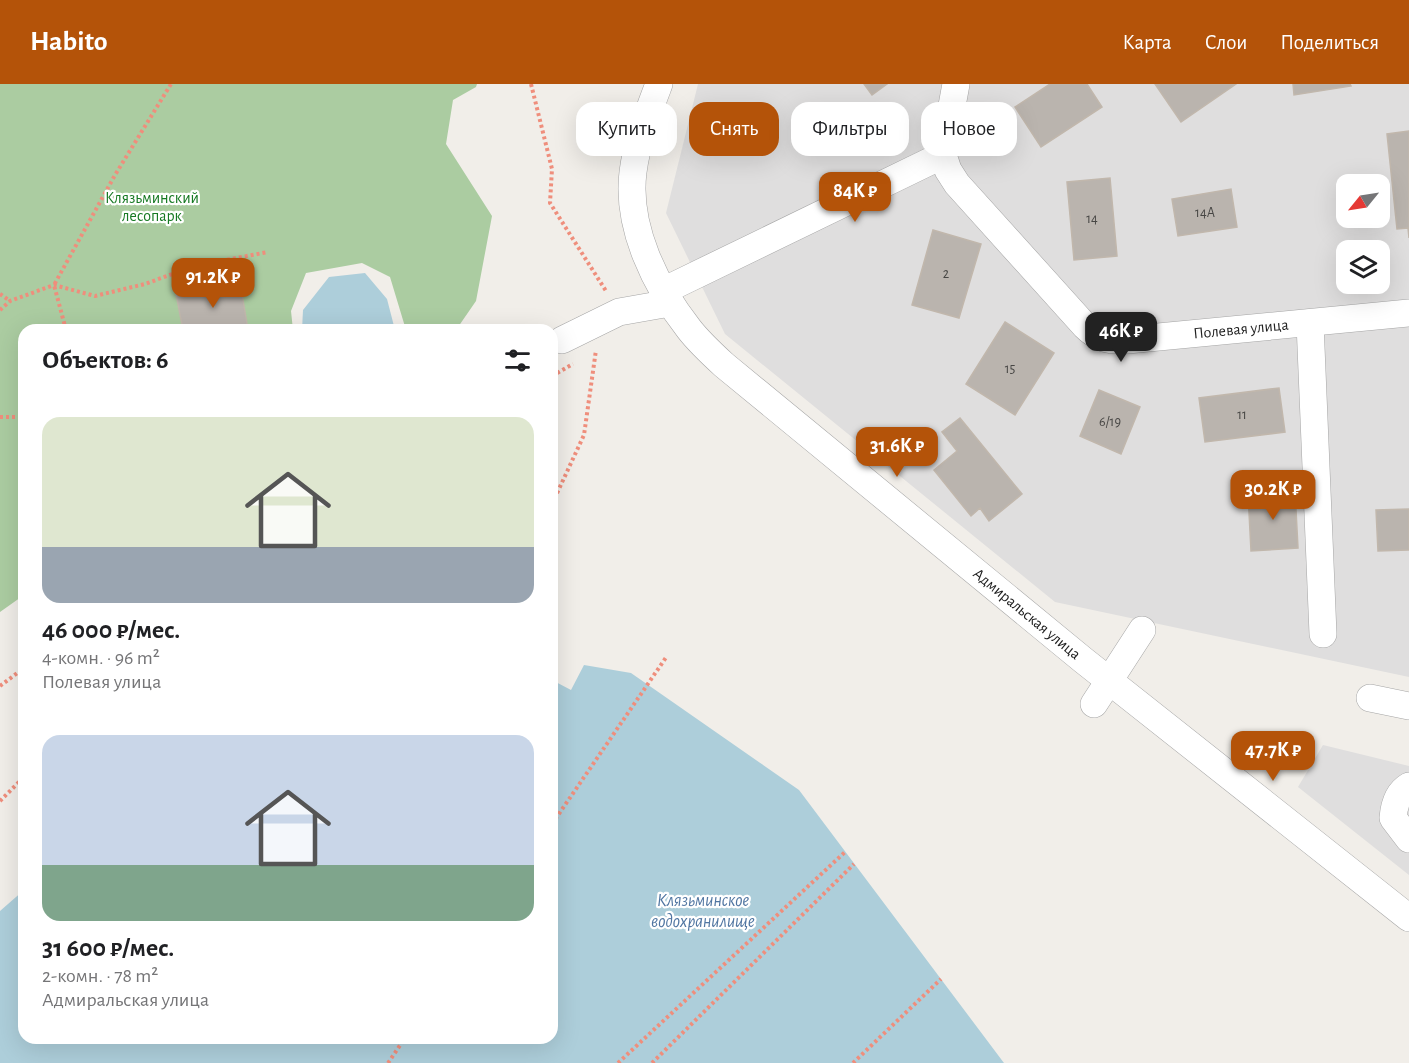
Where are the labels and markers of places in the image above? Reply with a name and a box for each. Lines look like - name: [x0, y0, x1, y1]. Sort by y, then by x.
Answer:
- pin: 84K ₽: [813, 172, 897, 223]
- pin: 91.2K ₽: [158, 258, 268, 309]
- pin: 46K ₽: [1079, 312, 1163, 363]
- pin: 31.6K ₽: [842, 427, 952, 478]
- pin: 30.2K ₽: [1218, 470, 1328, 521]
- pin: 47.7K ₽: [1218, 731, 1328, 782]

